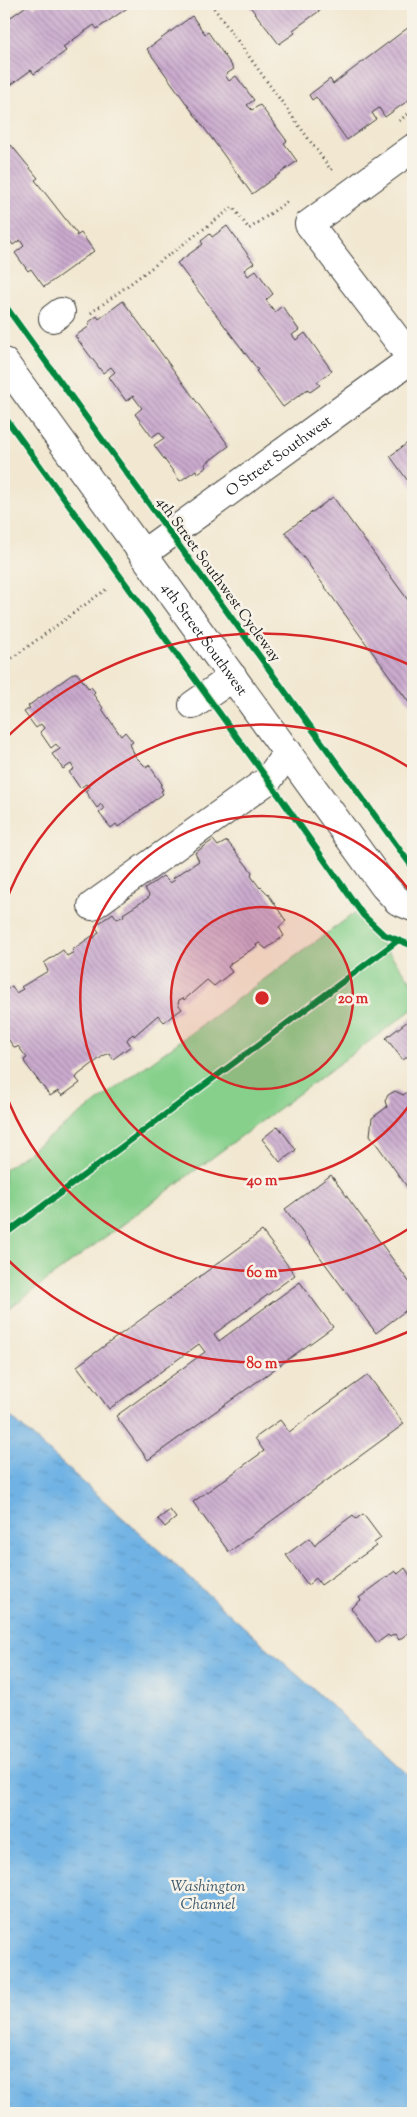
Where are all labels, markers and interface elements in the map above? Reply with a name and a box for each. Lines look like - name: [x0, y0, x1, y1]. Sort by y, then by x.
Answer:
- street label: O Street Southwest: [222, 411, 337, 502]
- street label: 4th Street Southwest Cycleway: [153, 493, 285, 665]
- street label: 4th Street Southwest: [158, 579, 252, 699]
- centre of rings: [253, 989, 271, 1007]
- text: 20 m: [338, 989, 369, 1010]
- text: 40 m: [246, 1171, 278, 1192]
- text: 60 m: [247, 1263, 278, 1284]
- text: 80 m: [246, 1354, 278, 1375]
- water label: Washington Channel: [171, 1876, 246, 1917]

